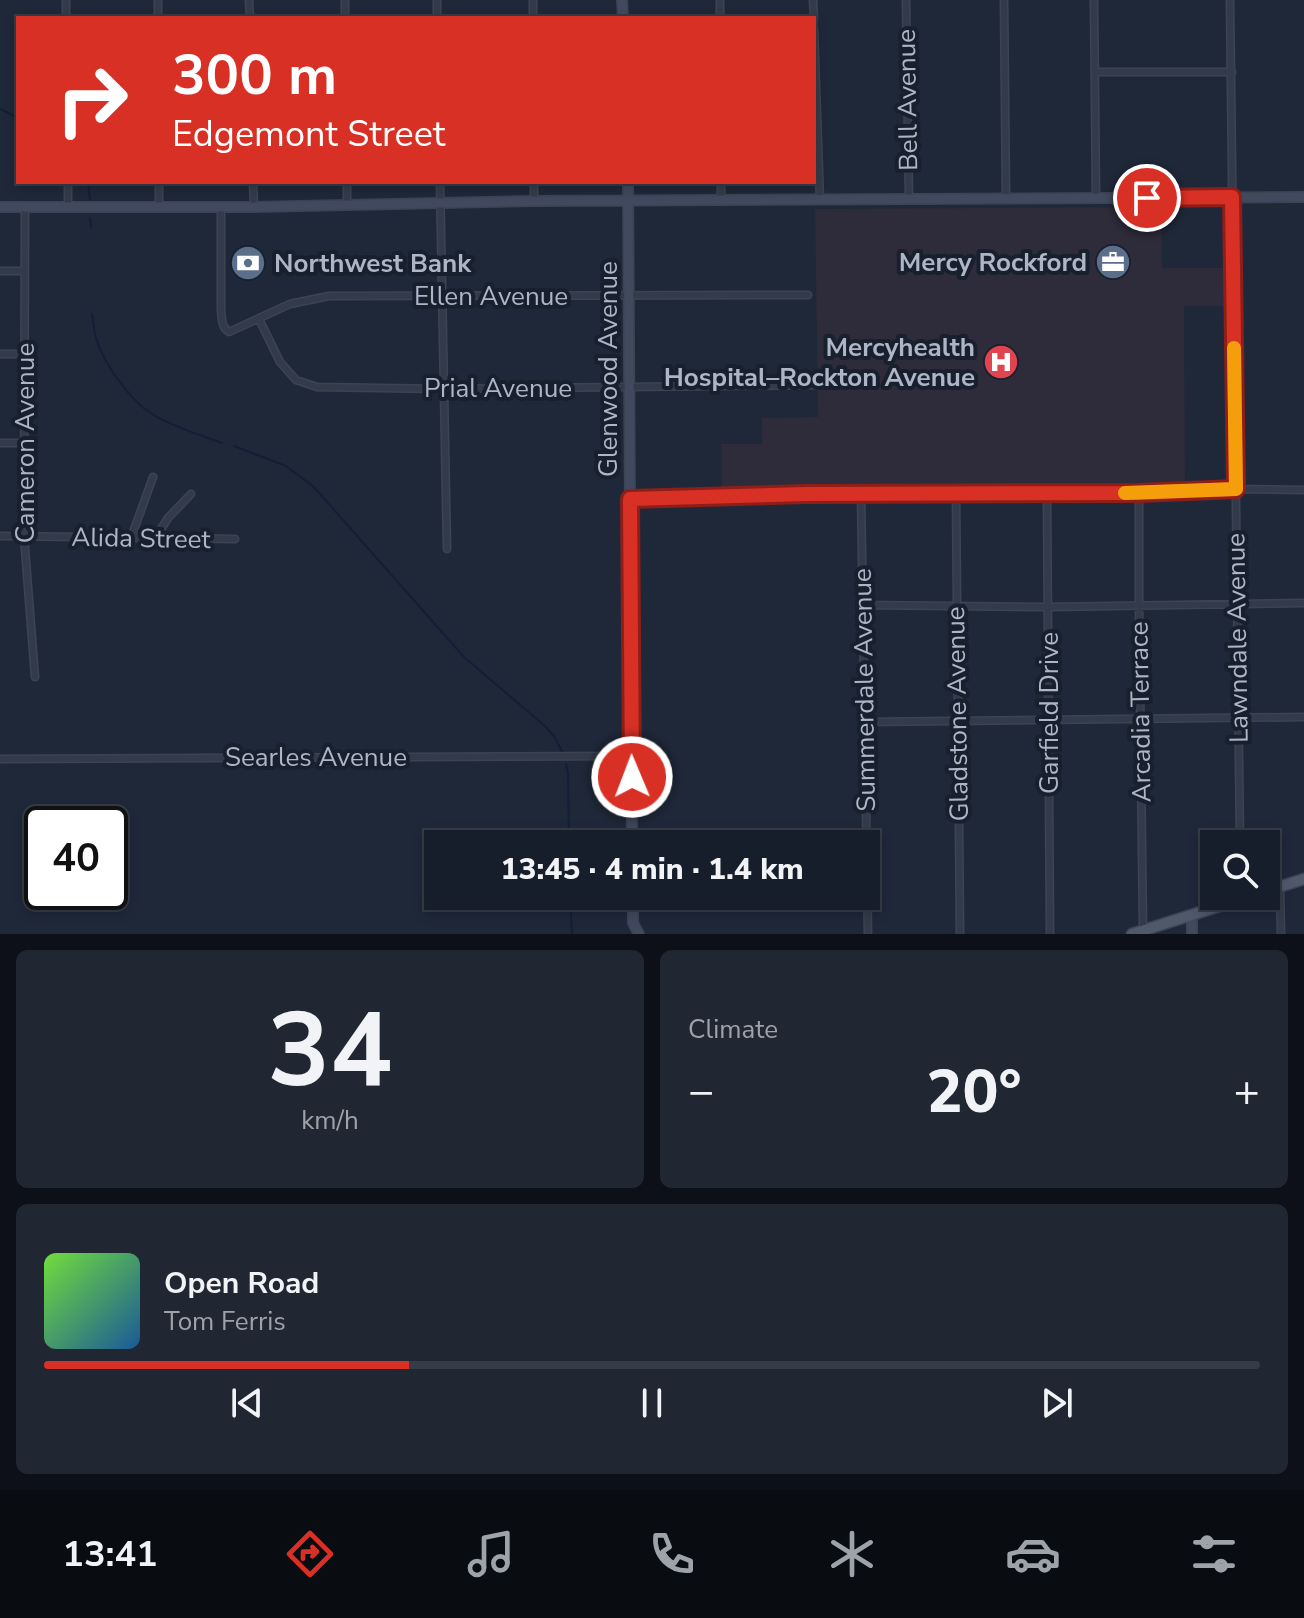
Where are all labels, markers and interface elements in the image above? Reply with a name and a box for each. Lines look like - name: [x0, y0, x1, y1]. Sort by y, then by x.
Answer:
- street label: Bell Avenue: [889, 29, 926, 171]
- text: 300 m: [172, 37, 337, 114]
- icon: right: [40, 48, 144, 152]
- text: Edgemont Street: [172, 110, 445, 159]
- pin: [1113, 164, 1181, 232]
- icon: arrive: [1125, 176, 1169, 220]
- office icon: Mercy Rockford: [1094, 243, 1132, 281]
- bank icon: Northwest Bank: [229, 244, 267, 282]
- place label: Mercy Rockford: [899, 245, 1087, 280]
- place label: Northwest Bank: [274, 246, 472, 281]
- street label: Glenwood Avenue: [591, 261, 626, 477]
- street label: Ellen Avenue: [414, 279, 568, 314]
- place label: Mercyhealth Hospital–Rockton Avenue: [664, 330, 975, 395]
- street label: Cameron Avenue: [8, 343, 43, 543]
- hospital icon: Mercyhealth Hospital–Rockton Avenue: [982, 343, 1020, 381]
- street label: Prial Avenue: [424, 371, 572, 406]
- street label: Alida Street: [71, 520, 212, 557]
- street label: Lawndale Avenue: [1218, 533, 1257, 743]
- street label: Summerdale Avenue: [845, 568, 884, 812]
- street label: Gladstone Avenue: [938, 606, 977, 822]
- street label: Arcadia Terrace: [1121, 621, 1160, 803]
- street label: Garfield Drive: [1032, 632, 1067, 794]
- position arrow: [590, 735, 674, 819]
- street label: Searles Avenue: [225, 740, 407, 775]
- speed limit sign: 40: [24, 806, 128, 910]
- map controls: [1200, 830, 1280, 910]
- button: search: [1200, 830, 1280, 910]
- text: 13:45 · 4 min · 1.4 km: [500, 849, 804, 890]
- text: 34: [268, 980, 392, 1122]
- text: Climate: [688, 1012, 778, 1047]
- text: 20°: [926, 1051, 1022, 1133]
- text: −: [688, 1062, 714, 1122]
- text: +: [1234, 1062, 1260, 1122]
- text: km/h: [301, 1103, 359, 1138]
- text: Open Road: [164, 1263, 319, 1304]
- text: Tom Ferris: [164, 1304, 286, 1339]
- icon: previous: [225, 1381, 269, 1425]
- icon: pause: [630, 1381, 674, 1425]
- icon: next: [1035, 1381, 1079, 1425]
- icon: directions: [282, 1526, 338, 1582]
- icon: music: [463, 1526, 519, 1582]
- icon: phone: [644, 1526, 700, 1582]
- icon: climate: [824, 1526, 880, 1582]
- icon: car: [1005, 1526, 1061, 1582]
- icon: filters: [1186, 1526, 1242, 1582]
- text: 13:41: [62, 1530, 158, 1579]

